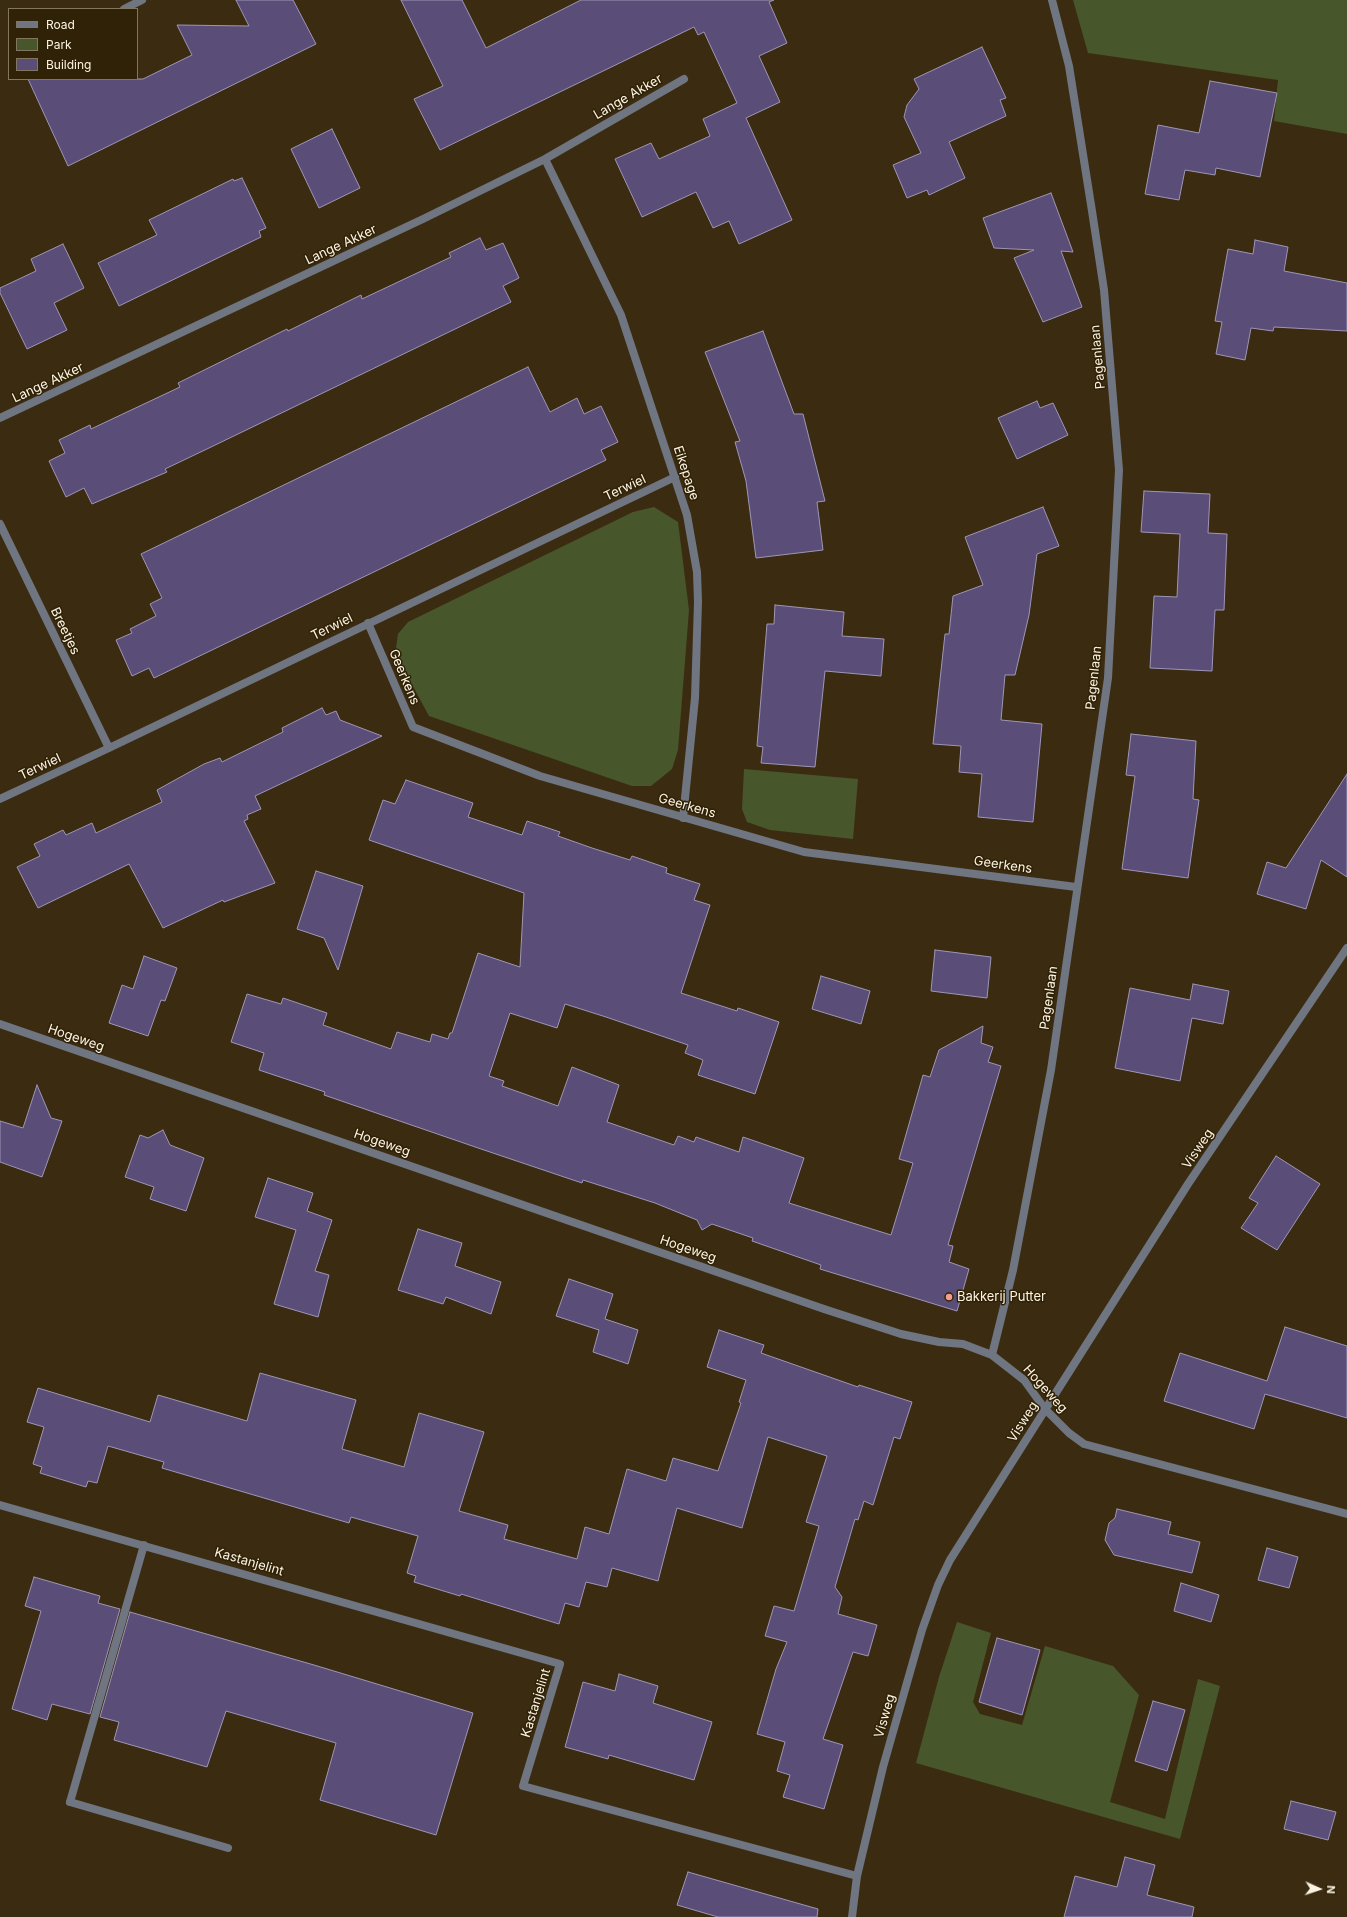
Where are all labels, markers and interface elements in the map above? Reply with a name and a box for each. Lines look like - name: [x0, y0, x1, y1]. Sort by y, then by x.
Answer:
- legend: [8, 8, 138, 80]
- text: Road: [46, 17, 75, 32]
- text: Park: [46, 37, 72, 52]
- text: Building: [46, 57, 91, 72]
- street label: Lange Akker: [591, 71, 665, 123]
- street label: Lange Akker: [303, 222, 379, 268]
- street label: Pagenlaan: [1087, 324, 1109, 390]
- street label: Lange Akker: [10, 360, 86, 406]
- street label: Eikepage: [670, 444, 702, 502]
- street label: Terwiel: [602, 472, 648, 504]
- street label: Breetjes: [47, 605, 83, 657]
- street label: Terwiel: [309, 610, 355, 644]
- street label: Pagenlaan: [1083, 645, 1105, 711]
- street label: Geerkens: [385, 647, 423, 707]
- street label: Terwiel: [17, 751, 63, 783]
- street label: Geerkens: [657, 790, 717, 822]
- street label: Geerkens: [973, 853, 1033, 877]
- street label: Pagenlaan: [1037, 965, 1061, 1031]
- street label: Hogeweg: [46, 1021, 106, 1055]
- street label: Hogeweg: [352, 1126, 412, 1160]
- street label: Visweg: [1179, 1126, 1217, 1172]
- street label: Hogeweg: [658, 1232, 718, 1266]
- place label: Bakkerij Putter: [957, 1289, 1046, 1305]
- marker: Bakkerij Putter: [944, 1292, 954, 1302]
- street label: Hogeweg: [1020, 1362, 1070, 1416]
- street label: Visweg: [1004, 1399, 1042, 1445]
- street label: Kastanjelint: [213, 1545, 285, 1579]
- street label: Kastanjelint: [518, 1667, 554, 1739]
- street label: Visweg: [871, 1692, 899, 1740]
- north arrow: [1299, 1869, 1339, 1909]
- text: N: [1324, 1885, 1338, 1894]

